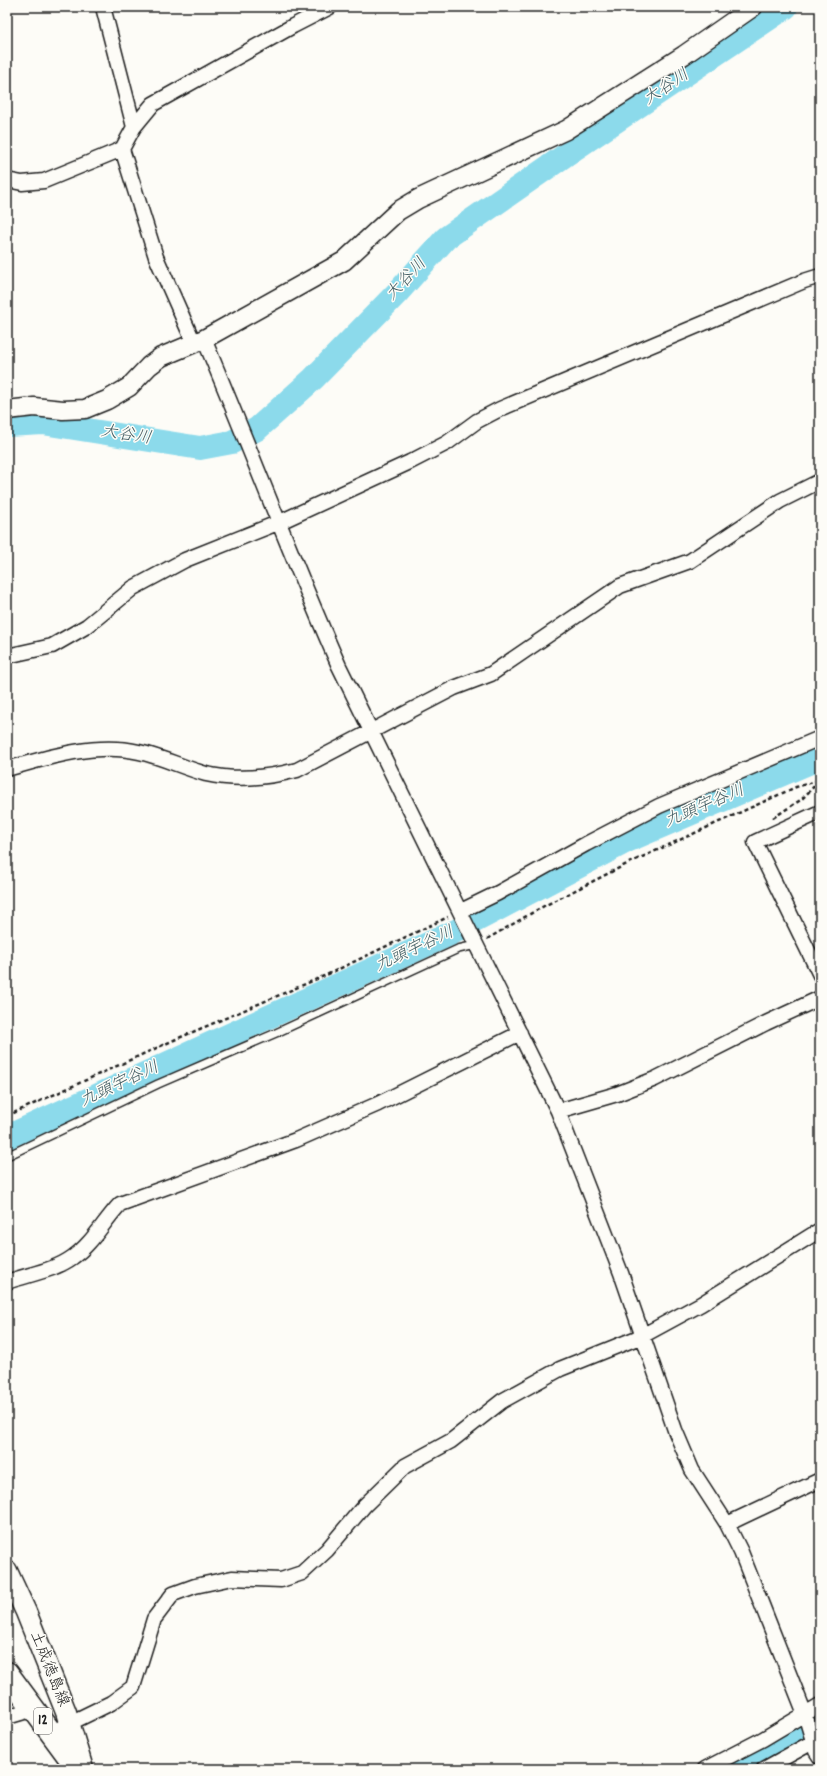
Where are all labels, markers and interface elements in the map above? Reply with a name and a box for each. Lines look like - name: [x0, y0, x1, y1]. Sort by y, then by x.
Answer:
- water label: 大谷川: [639, 64, 695, 112]
- water label: 大谷川: [381, 253, 433, 307]
- water label: 大谷川: [99, 420, 153, 452]
- water label: 九頭宇谷川: [661, 779, 749, 835]
- water label: 九頭宇谷川: [371, 921, 459, 979]
- water label: 九頭宇谷川: [76, 1056, 164, 1114]
- street label: 土成徳島線: [23, 1628, 75, 1710]
- road number: 12: [34, 1708, 52, 1734]

